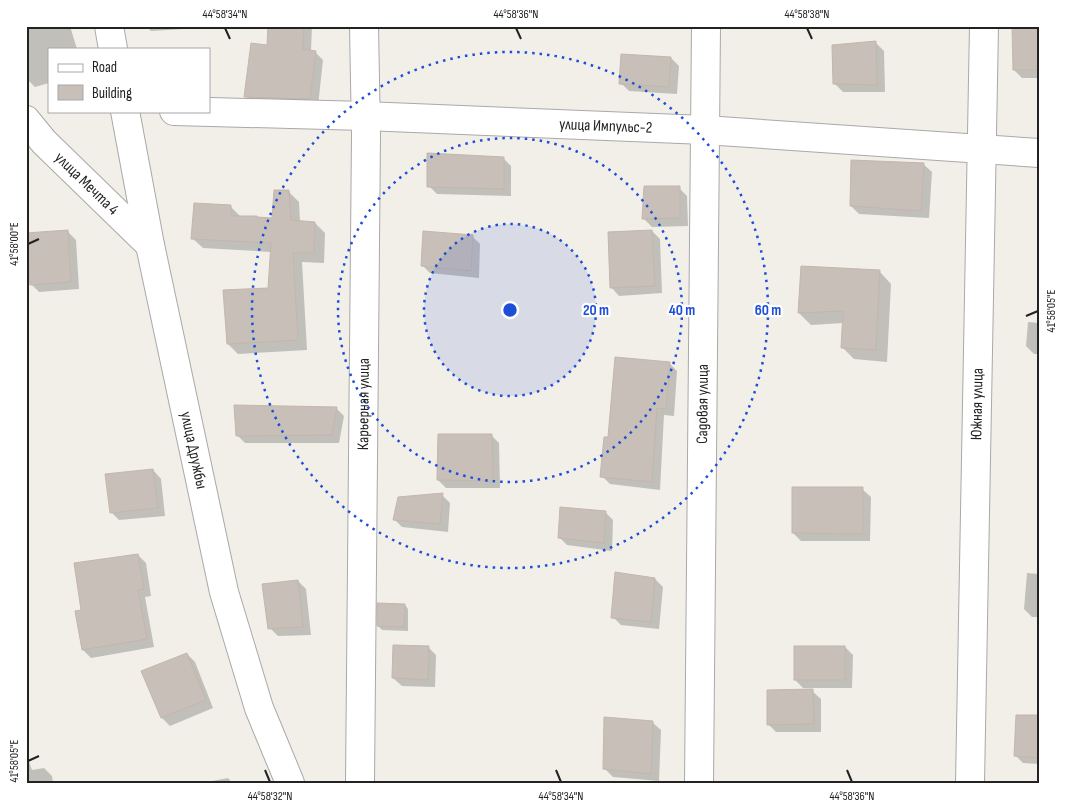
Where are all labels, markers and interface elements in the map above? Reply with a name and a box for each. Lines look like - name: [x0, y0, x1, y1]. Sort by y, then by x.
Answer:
- text: 44°58'34"N: [203, 7, 247, 22]
- text: 44°58'36"N: [494, 7, 539, 22]
- text: 44°58'38"N: [785, 7, 829, 22]
- legend: [48, 48, 210, 112]
- text: Road: [92, 58, 117, 77]
- text: Building: [92, 84, 132, 103]
- street label: улица Импульс-2: [559, 115, 653, 137]
- street label: улица Мечта 4: [51, 148, 123, 219]
- text: 41°58'00"E: [7, 222, 22, 266]
- text: 41°58'05"E: [1044, 290, 1059, 332]
- centre of rings: [501, 301, 519, 319]
- text: 20 m: [583, 301, 609, 320]
- text: 40 m: [669, 301, 695, 320]
- text: 60 m: [755, 301, 781, 320]
- street label: Карьерная улица: [354, 358, 373, 450]
- street label: Садовая улица: [693, 364, 712, 444]
- street label: Южная улица: [967, 368, 987, 440]
- street label: улица Дружбы: [176, 410, 211, 491]
- text: 41°58'05"E: [7, 740, 22, 782]
- text: 44°58'32"N: [248, 789, 292, 804]
- text: 44°58'34"N: [539, 789, 583, 804]
- text: 44°58'36"N: [830, 789, 875, 804]

